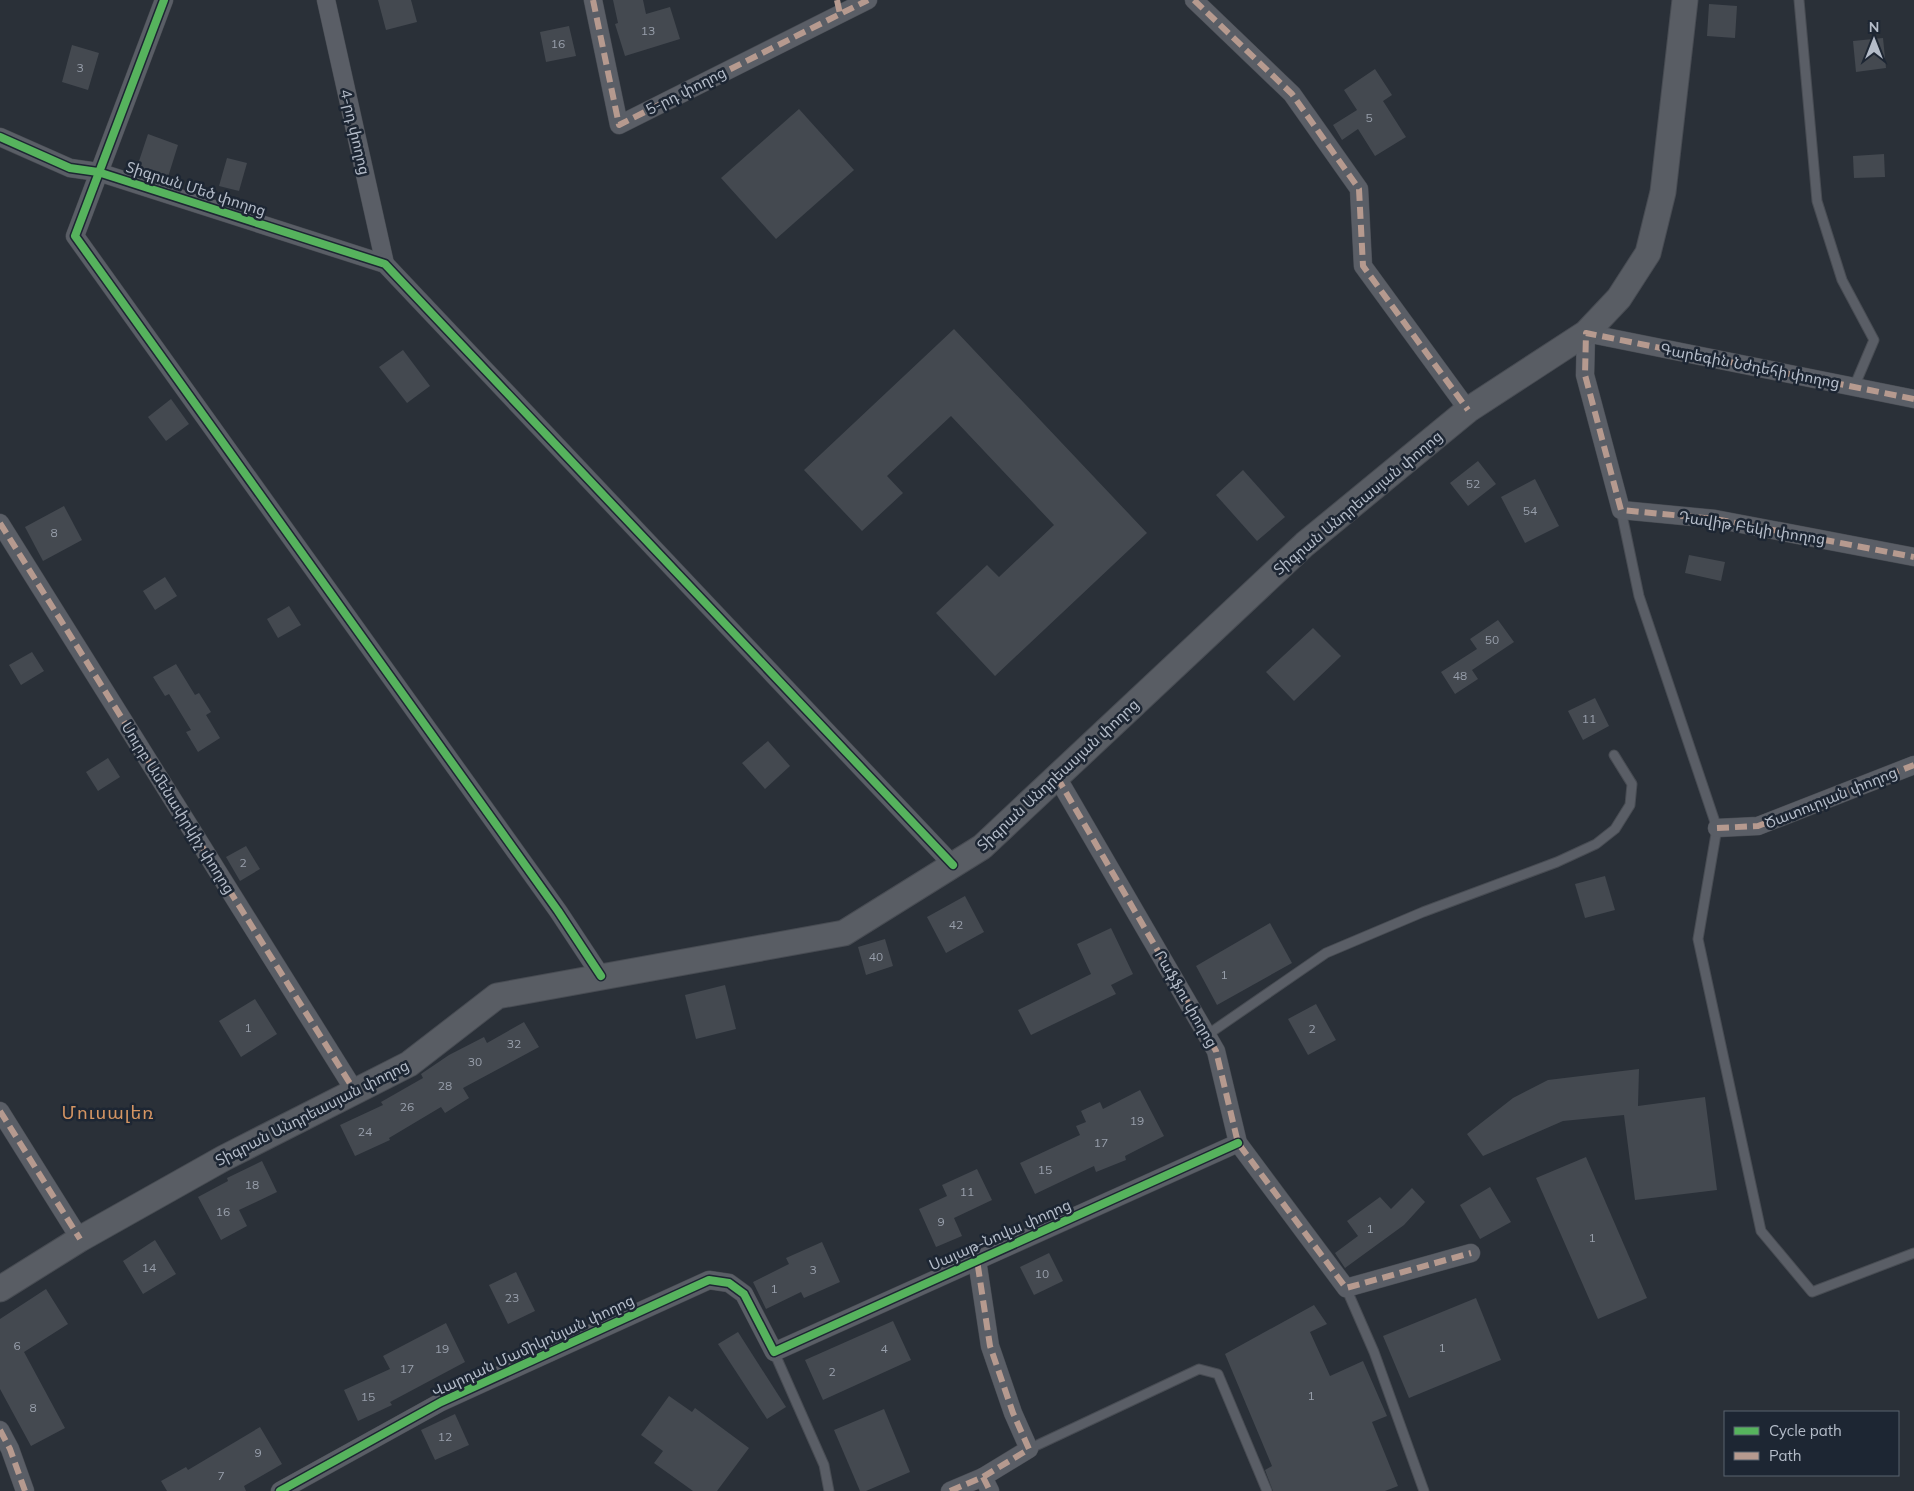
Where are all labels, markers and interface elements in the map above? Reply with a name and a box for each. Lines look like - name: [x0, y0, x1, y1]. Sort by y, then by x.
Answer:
- north arrow: [1849, 15, 1899, 65]
- text: N: [1869, 18, 1879, 36]
- house number: 13: [641, 23, 655, 38]
- house number: 16: [551, 36, 565, 51]
- house number: 3: [76, 60, 84, 75]
- street label: 5-րդ փողոց: [643, 62, 729, 119]
- street label: 4-րդ փողոց: [336, 87, 375, 177]
- house number: 5: [1365, 110, 1373, 125]
- street label: Տիգրան Մեծ փողոց: [124, 157, 269, 220]
- street label: Գարեգին Նժդեհի փողոց: [1659, 339, 1841, 392]
- street label: Տիգրան Անդրեասյան փողոց: [1269, 426, 1446, 579]
- house number: 52: [1466, 476, 1480, 491]
- house number: 54: [1523, 503, 1537, 518]
- street label: Դավիթ Բեկի փողոց: [1677, 507, 1827, 548]
- house number: 8: [50, 525, 58, 540]
- house number: 50: [1485, 632, 1499, 647]
- house number: 48: [1453, 668, 1467, 683]
- street label: Տիգրան Անդրեասյան փողոց: [973, 694, 1143, 855]
- house number: 11: [1582, 711, 1596, 726]
- street label: Սուրբ Ամենափրկիչ փողոց: [118, 718, 239, 897]
- street label: Ծատուրյան փողոց: [1762, 762, 1900, 833]
- house number: 2: [239, 855, 247, 870]
- house number: 42: [949, 917, 963, 932]
- street label: Րաֆֆու փողոց: [1151, 947, 1222, 1051]
- house number: 40: [869, 949, 883, 964]
- house number: 1: [1220, 967, 1228, 982]
- house number: 1: [244, 1020, 252, 1035]
- house number: 2: [1308, 1021, 1316, 1036]
- house number: 32: [507, 1036, 521, 1051]
- house number: 30: [468, 1054, 482, 1069]
- street label: Տիգրան Անդրեասյան փողոց: [212, 1055, 412, 1170]
- house number: 28: [438, 1078, 452, 1093]
- house number: 26: [400, 1099, 414, 1114]
- district label: Մուսալեռ: [62, 1101, 154, 1124]
- house number: 19: [1130, 1113, 1144, 1128]
- house number: 24: [358, 1124, 372, 1139]
- house number: 17: [1094, 1135, 1108, 1150]
- house number: 15: [1038, 1162, 1052, 1177]
- house number: 18: [245, 1177, 259, 1192]
- house number: 11: [960, 1184, 974, 1199]
- street label: Սայաթ-Նովա փողոց: [926, 1195, 1074, 1274]
- house number: 16: [216, 1204, 230, 1219]
- house number: 9: [937, 1214, 945, 1229]
- house number: 1: [1366, 1221, 1374, 1236]
- house number: 1: [1588, 1230, 1596, 1245]
- house number: 14: [142, 1260, 156, 1275]
- house number: 3: [809, 1262, 817, 1277]
- house number: 10: [1035, 1266, 1049, 1281]
- house number: 1: [770, 1281, 778, 1296]
- street label: Վարդան Մամիկոնյան փողոց: [428, 1290, 637, 1401]
- house number: 23: [505, 1290, 519, 1305]
- house number: 6: [13, 1338, 21, 1353]
- house number: 1: [1438, 1340, 1446, 1355]
- house number: 19: [435, 1341, 449, 1356]
- house number: 4: [880, 1341, 888, 1356]
- house number: 17: [400, 1361, 414, 1376]
- house number: 2: [828, 1364, 836, 1379]
- house number: 1: [1307, 1388, 1315, 1403]
- house number: 15: [361, 1389, 375, 1404]
- house number: 8: [29, 1400, 37, 1415]
- legend: [1724, 1411, 1899, 1476]
- text: Cycle path: [1769, 1421, 1842, 1440]
- house number: 12: [438, 1429, 452, 1444]
- house number: 9: [254, 1445, 262, 1460]
- text: Path: [1769, 1446, 1801, 1465]
- house number: 7: [217, 1468, 225, 1483]

